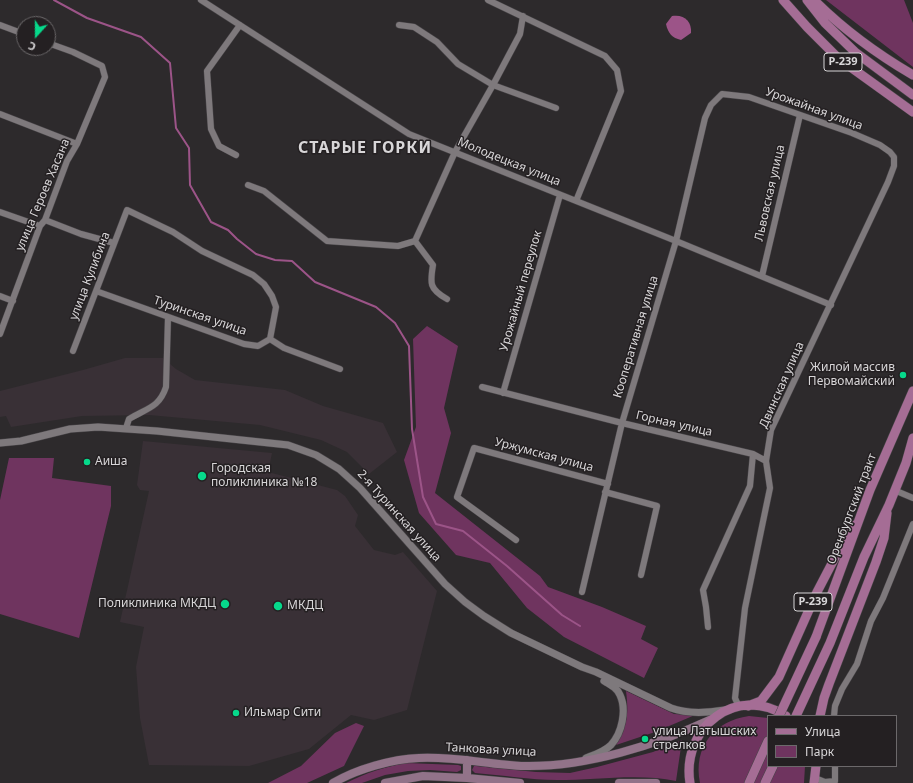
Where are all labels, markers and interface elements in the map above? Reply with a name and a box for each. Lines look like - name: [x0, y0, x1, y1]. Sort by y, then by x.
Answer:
- north arrow: [16, 16, 56, 56]
- text: С: [26, 38, 38, 55]
- road number: Р-239: [824, 53, 862, 71]
- street label: Урожайная улица: [763, 85, 865, 133]
- street label: Молодецкая улица: [455, 135, 563, 189]
- street label: улица Героев Хасана: [13, 137, 73, 253]
- district label: СТАРЫЕ ГОРКИ: [298, 138, 432, 158]
- street label: Львовская улица: [752, 143, 788, 243]
- street label: Урожайный переулок: [497, 229, 545, 353]
- street label: улица Кулибина: [67, 230, 113, 322]
- street label: Кооперативная улица: [611, 274, 661, 400]
- street label: Туринская улица: [152, 293, 248, 339]
- street label: Двинская улица: [756, 340, 808, 430]
- place label: Жилой массив Первомайский: [808, 361, 895, 389]
- marker: Жилой массив Первомайский: [898, 370, 908, 380]
- street label: Горная улица: [634, 408, 714, 440]
- street label: Уржумская улица: [493, 435, 595, 475]
- street label: Оренбургский тракт: [824, 452, 880, 566]
- place label: Аиша: [95, 455, 128, 469]
- marker: Аиша: [82, 457, 92, 467]
- place label: Городская поликлиника №18: [211, 462, 317, 490]
- street label: 2-я Туринская улица: [354, 467, 444, 565]
- marker: Городская поликлиника №18: [196, 470, 208, 482]
- road number: Р-239: [794, 593, 832, 611]
- place label: Поликлиника МКДЦ: [98, 597, 216, 611]
- marker: Поликлиника МКДЦ: [219, 598, 231, 610]
- place label: МКДЦ: [287, 599, 323, 613]
- marker: МКДЦ: [272, 600, 284, 612]
- place label: Ильмар Сити: [244, 706, 321, 720]
- marker: Ильмар Сити: [231, 708, 241, 718]
- legend: [767, 715, 897, 767]
- text: Улица: [805, 723, 840, 740]
- place label: улица Латышских стрелков: [653, 725, 756, 753]
- marker: улица Латышских стрелков: [640, 734, 650, 744]
- street label: Танковая улица: [445, 740, 537, 760]
- text: Парк: [805, 743, 834, 760]

